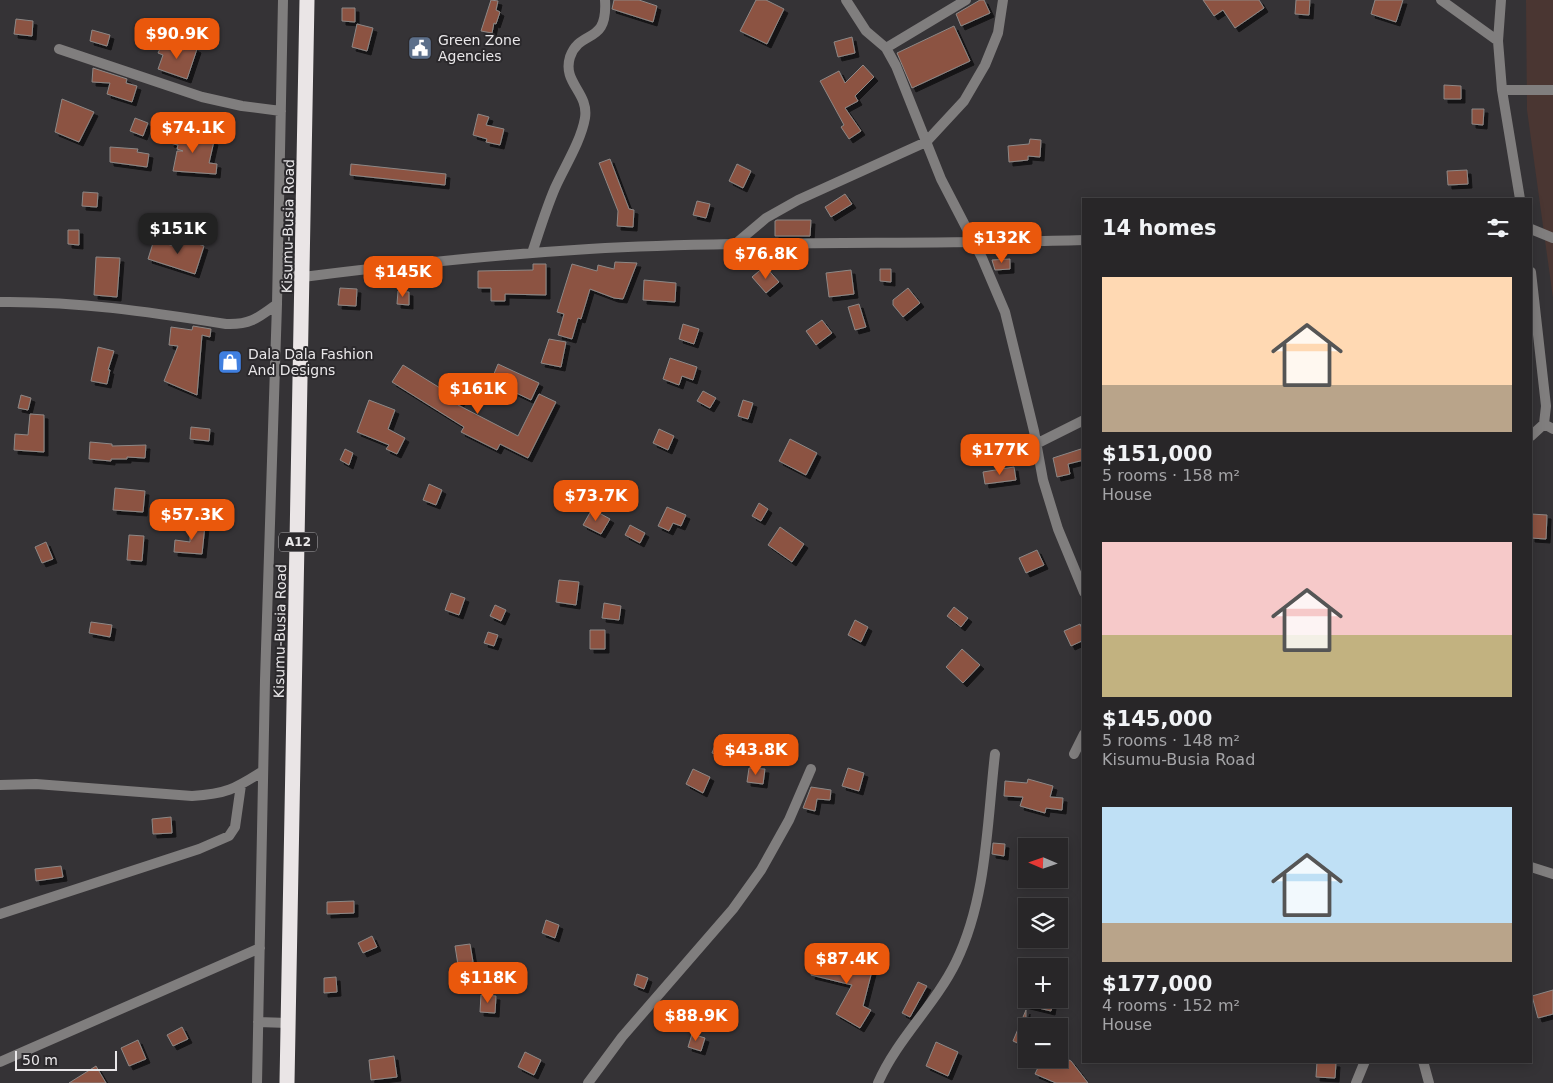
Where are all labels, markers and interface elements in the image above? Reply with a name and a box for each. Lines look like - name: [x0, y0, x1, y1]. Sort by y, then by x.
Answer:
- pin: $90.9K: [136, 18, 218, 60]
- text: $90.9K: [145, 24, 209, 43]
- place label: Green Zone Agencies: [438, 32, 521, 64]
- public building icon: Green Zone Agencies: [407, 35, 433, 61]
- pin: $74.1K: [152, 112, 234, 154]
- text: $74.1K: [161, 118, 225, 137]
- street label: Kisumu-Busia Road: [279, 159, 297, 293]
- pin: $151K: [143, 212, 213, 255]
- icon: filters: [1484, 214, 1512, 242]
- text: 14 homes: [1102, 216, 1217, 240]
- text: $151K: [150, 219, 206, 238]
- pin: $132K: [967, 222, 1037, 264]
- text: $132K: [974, 228, 1030, 247]
- pin: $76.8K: [725, 238, 807, 280]
- text: $76.8K: [734, 244, 798, 263]
- pin: $145K: [368, 256, 438, 298]
- text: $145K: [375, 262, 431, 281]
- icon: home: [1262, 310, 1352, 400]
- place label: Dala Dala Fashion And Designs: [248, 346, 373, 378]
- shop icon: Dala Dala Fashion And Designs: [217, 349, 243, 375]
- pin: $161K: [443, 372, 513, 415]
- text: $161K: [450, 379, 506, 398]
- pin: $177K: [965, 434, 1035, 476]
- text: $177K: [972, 440, 1028, 459]
- text: $151,000: [1102, 442, 1212, 466]
- text: 5 rooms · 158 m²: [1102, 466, 1240, 485]
- pin: $73.7K: [555, 480, 637, 522]
- text: House: [1102, 485, 1152, 504]
- text: $73.7K: [564, 486, 628, 505]
- pin: $57.3K: [151, 498, 233, 541]
- text: $57.3K: [160, 505, 224, 524]
- road number: A12: [279, 532, 317, 552]
- street label: Kisumu-Busia Road: [271, 564, 289, 698]
- icon: home: [1262, 575, 1352, 665]
- text: $145,000: [1102, 707, 1212, 731]
- text: 5 rooms · 148 m²: [1102, 731, 1240, 750]
- pin: $43.8K: [715, 734, 797, 776]
- text: $43.8K: [724, 740, 788, 759]
- text: Kisumu-Busia Road: [1102, 750, 1255, 769]
- north arrow: [1018, 838, 1068, 888]
- map controls: [1018, 838, 1068, 1068]
- icon: home: [1262, 840, 1352, 930]
- button: layers: [1018, 898, 1068, 948]
- pin: $87.4K: [806, 942, 888, 985]
- text: $87.4K: [815, 949, 879, 968]
- button: +: [1018, 958, 1068, 1008]
- pin: $118K: [453, 962, 523, 1004]
- text: $118K: [460, 968, 516, 987]
- text: $177,000: [1102, 972, 1212, 996]
- text: 4 rooms · 152 m²: [1102, 996, 1240, 1015]
- pin: $88.9K: [655, 1000, 737, 1042]
- text: $88.9K: [664, 1006, 728, 1025]
- text: House: [1102, 1015, 1152, 1034]
- button: −: [1018, 1018, 1068, 1068]
- scale bar: [15, 1048, 118, 1071]
- text: 50 m: [22, 1052, 58, 1068]

